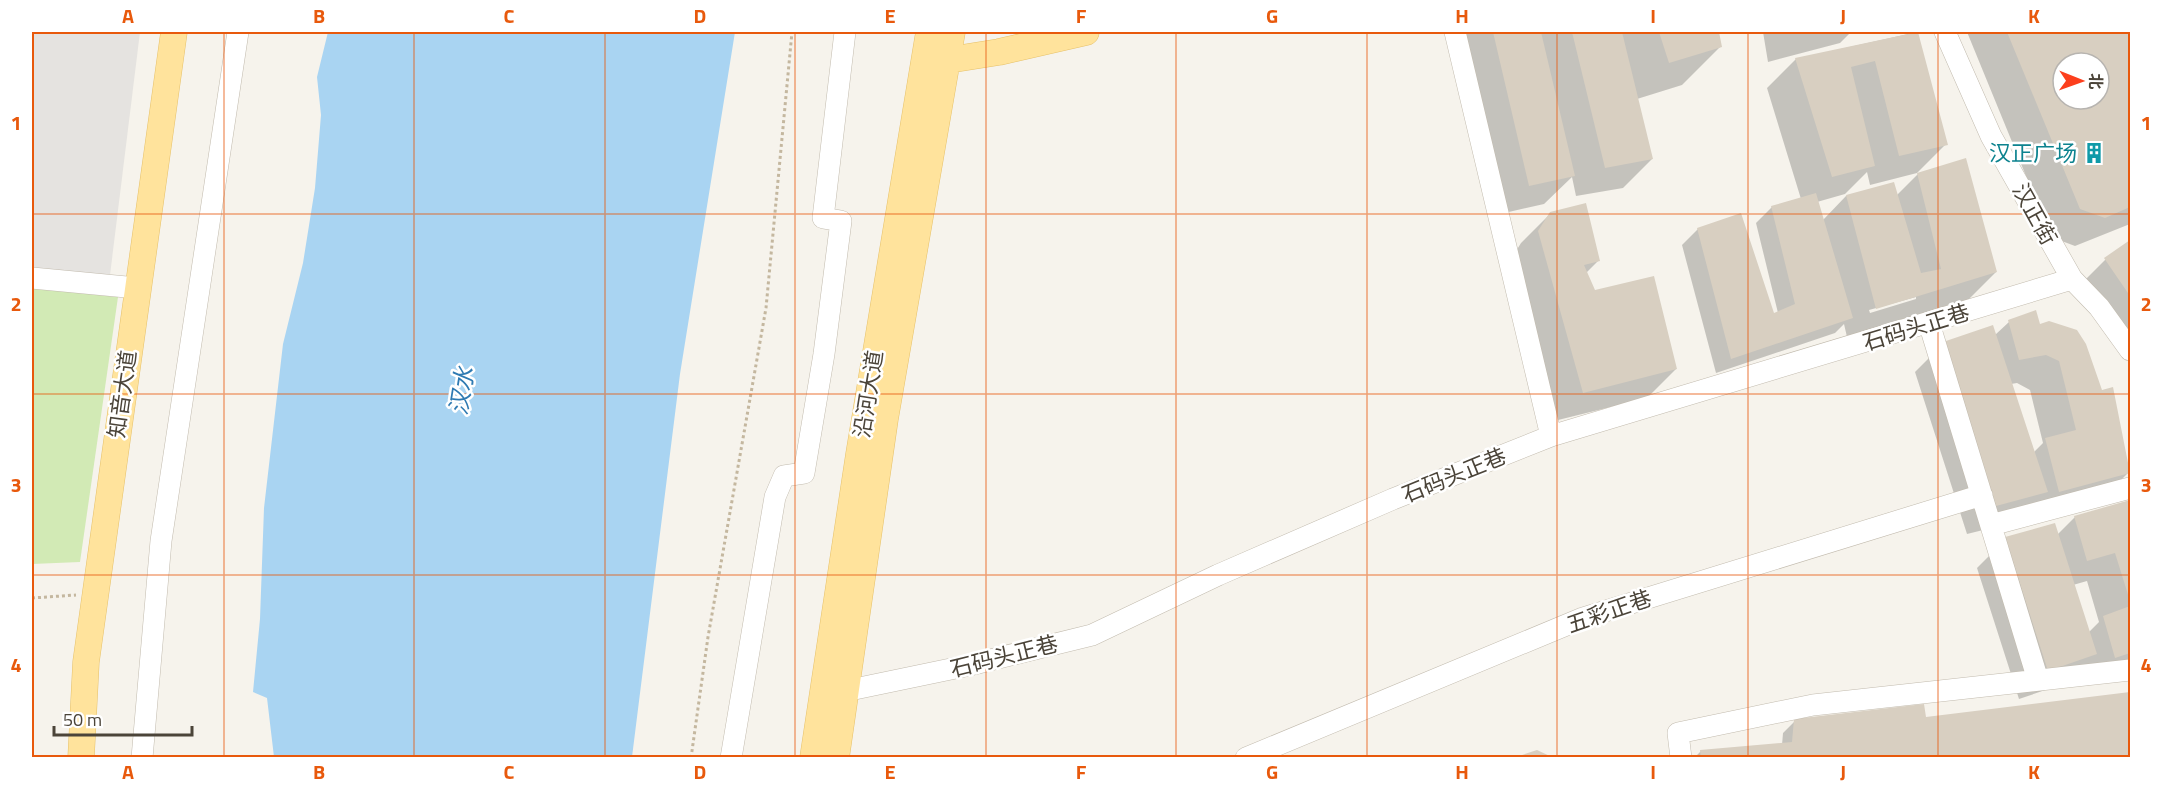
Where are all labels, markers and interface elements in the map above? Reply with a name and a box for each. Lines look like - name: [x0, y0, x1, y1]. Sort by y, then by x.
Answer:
- text: A: [122, 0, 134, 31]
- text: B: [313, 0, 325, 31]
- text: C: [504, 0, 515, 31]
- text: D: [694, 0, 706, 31]
- text: E: [884, 0, 896, 31]
- text: F: [1076, 0, 1087, 31]
- text: G: [1266, 0, 1278, 31]
- text: H: [1455, 0, 1469, 31]
- text: I: [1650, 0, 1656, 31]
- text: J: [1840, 0, 1846, 31]
- text: K: [2028, 0, 2040, 31]
- north arrow: [2051, 51, 2111, 111]
- text: 北: [2084, 73, 2108, 89]
- text: 1: [10, 107, 22, 138]
- text: 1: [2140, 107, 2152, 138]
- place label: 汉正广场: [1989, 136, 2077, 170]
- building icon: 汉正广场: [2082, 141, 2106, 165]
- street label: 汉正街: [2004, 177, 2066, 251]
- text: 2: [10, 288, 22, 319]
- text: 2: [2140, 288, 2152, 319]
- street label: 石码头正巷: [1858, 295, 1974, 359]
- street label: 知音大道: [99, 348, 145, 440]
- street label: 沿河大道: [844, 348, 892, 440]
- water label: 汉水: [439, 363, 483, 417]
- street label: 石码头正巷: [1397, 439, 1511, 511]
- text: 3: [10, 469, 22, 500]
- text: 3: [2140, 469, 2152, 500]
- street label: 五彩正巷: [1562, 581, 1656, 641]
- street label: 石码头正巷: [947, 626, 1061, 686]
- text: 4: [10, 649, 22, 680]
- text: 4: [2140, 649, 2152, 680]
- scale bar: [54, 699, 192, 737]
- text: 50 m: [63, 706, 102, 733]
- text: A: [122, 756, 134, 787]
- text: B: [313, 756, 325, 787]
- text: C: [504, 756, 515, 787]
- text: D: [694, 756, 706, 787]
- text: E: [884, 756, 896, 787]
- text: F: [1076, 756, 1087, 787]
- text: G: [1266, 756, 1278, 787]
- text: H: [1455, 756, 1469, 787]
- text: I: [1650, 756, 1656, 787]
- text: J: [1840, 756, 1846, 787]
- text: K: [2028, 756, 2040, 787]

